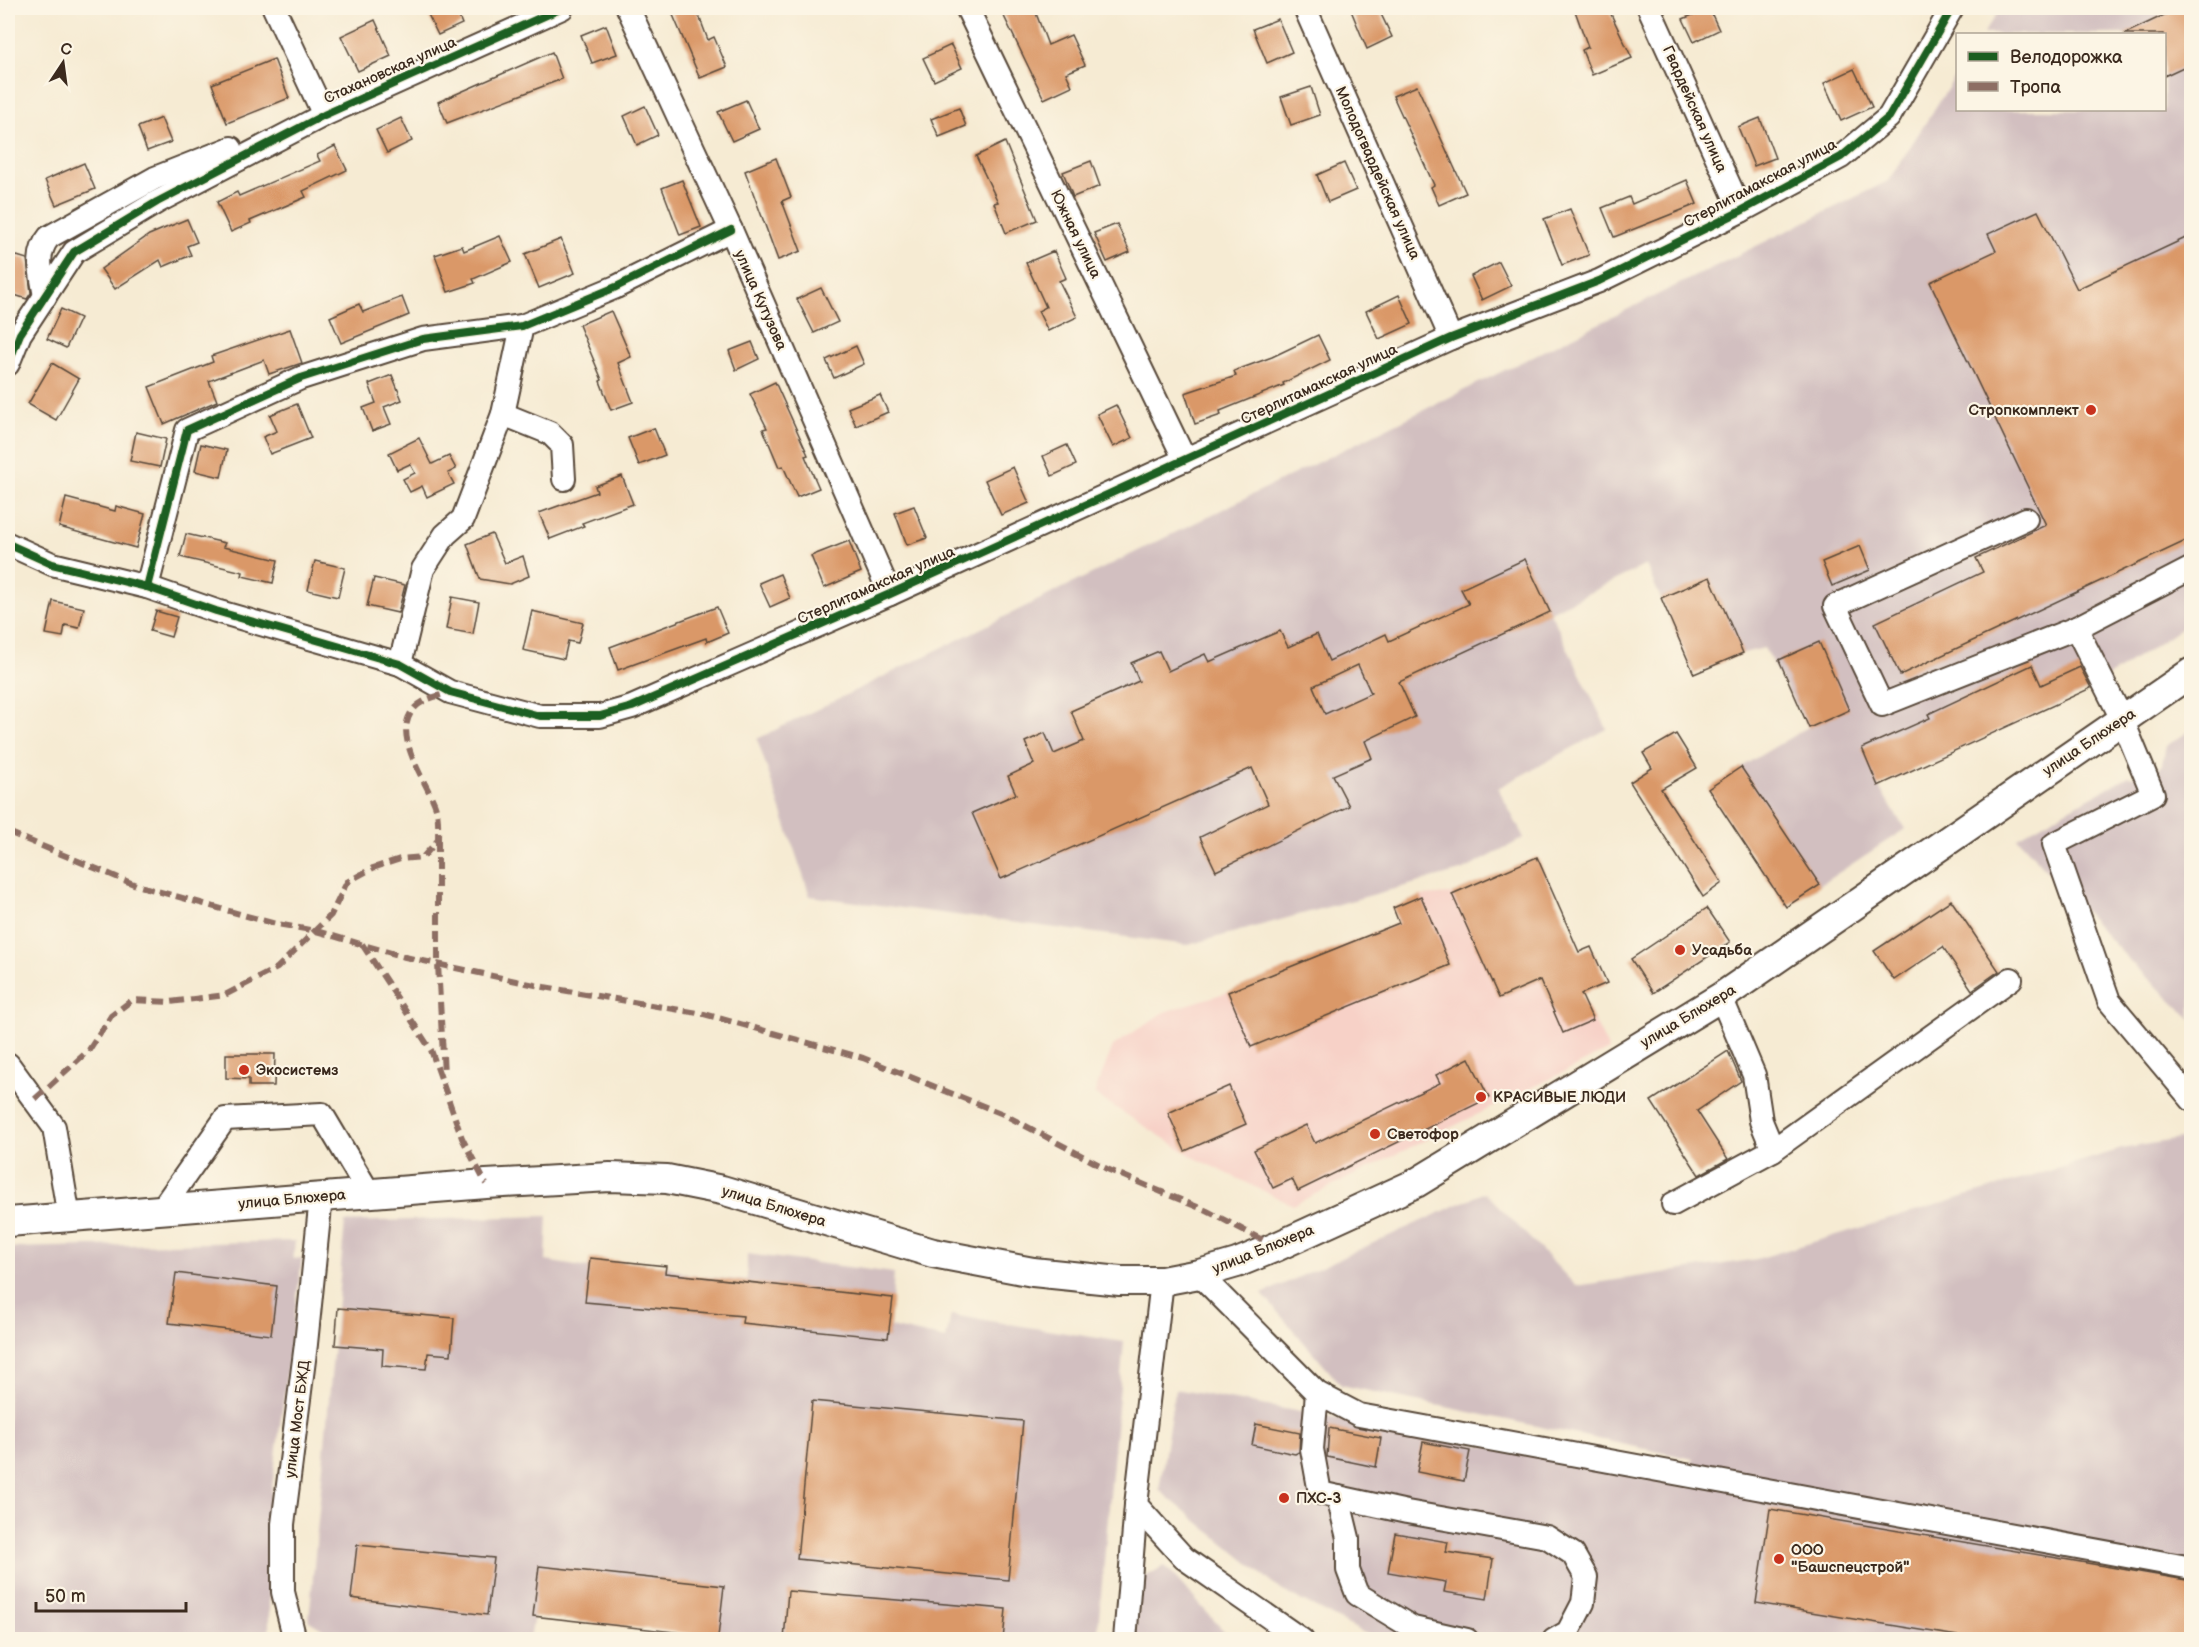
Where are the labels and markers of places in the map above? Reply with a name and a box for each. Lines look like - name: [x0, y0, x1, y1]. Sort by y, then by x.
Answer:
- place label: Стропкомплект: [1969, 401, 2080, 420]
- marker: Стропкомплект: [2084, 403, 2098, 417]
- place label: Усадьба: [1692, 941, 1752, 960]
- marker: Усадьба: [1673, 943, 1687, 957]
- place label: Экосистемз: [256, 1061, 338, 1080]
- marker: Экосистемз: [237, 1063, 251, 1077]
- place label: КРАСИВЫЕ ЛЮДИ: [1493, 1088, 1626, 1107]
- marker: КРАСИВЫЕ ЛЮДИ: [1474, 1090, 1488, 1104]
- place label: Светофор: [1387, 1125, 1459, 1144]
- marker: Светофор: [1368, 1127, 1382, 1141]
- place label: ПХС-3: [1296, 1489, 1342, 1508]
- marker: ПХС-3: [1277, 1491, 1291, 1505]
- place label: ООО "Башспецстрой": [1791, 1541, 1910, 1577]
- marker: ООО "Башспецстрой": [1772, 1552, 1786, 1566]

